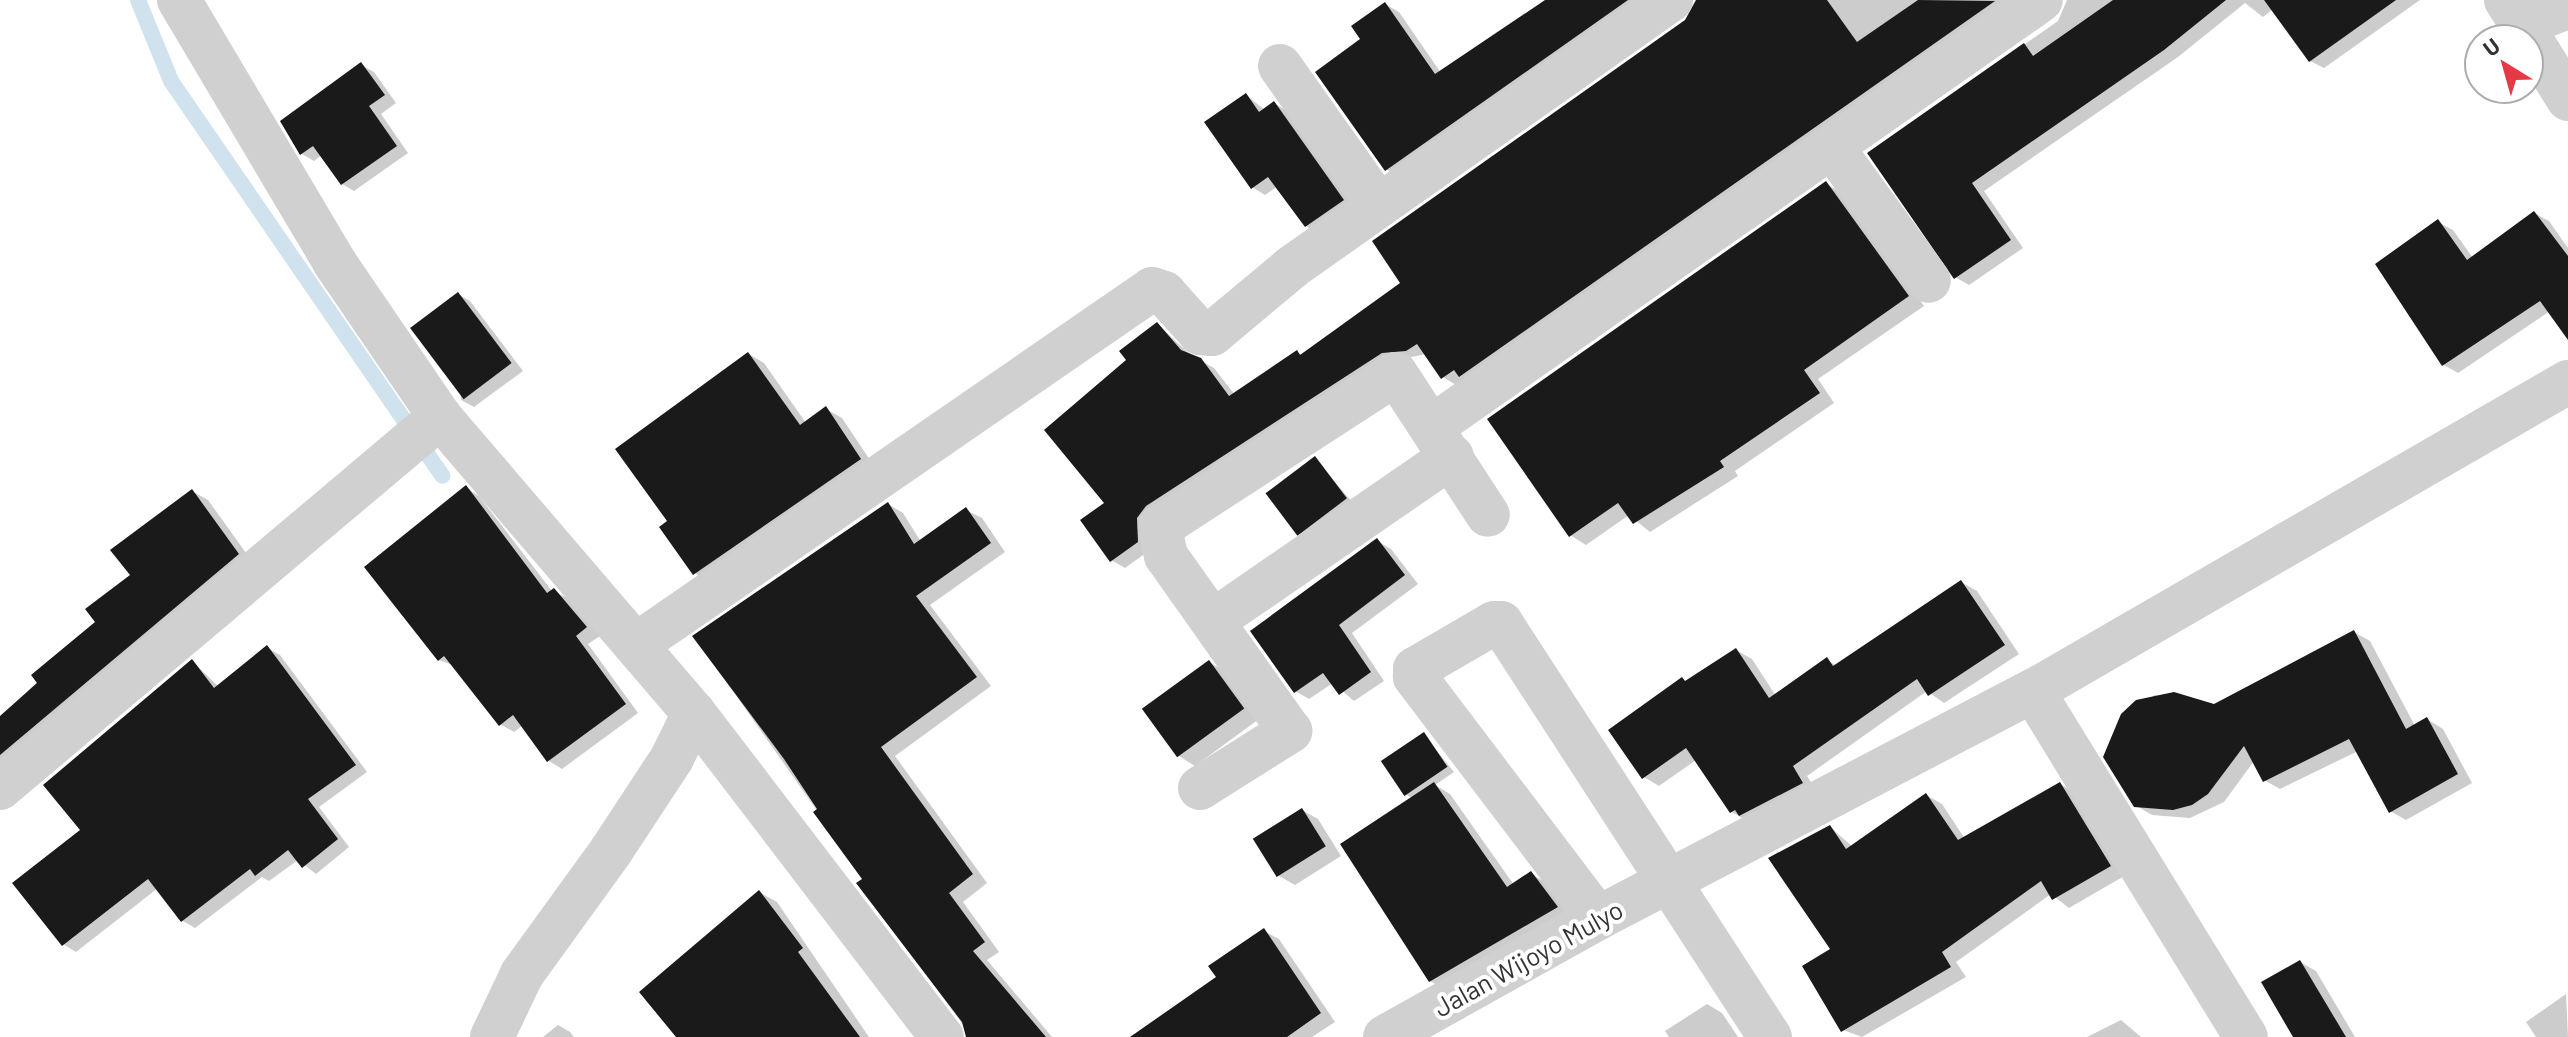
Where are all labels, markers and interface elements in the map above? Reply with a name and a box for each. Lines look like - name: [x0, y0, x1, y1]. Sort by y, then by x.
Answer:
- north arrow: [2464, 24, 2544, 104]
- text: U: [2477, 32, 2504, 61]
- street label: Jalan Wijoyo Mulyo: [1428, 893, 1628, 1023]

